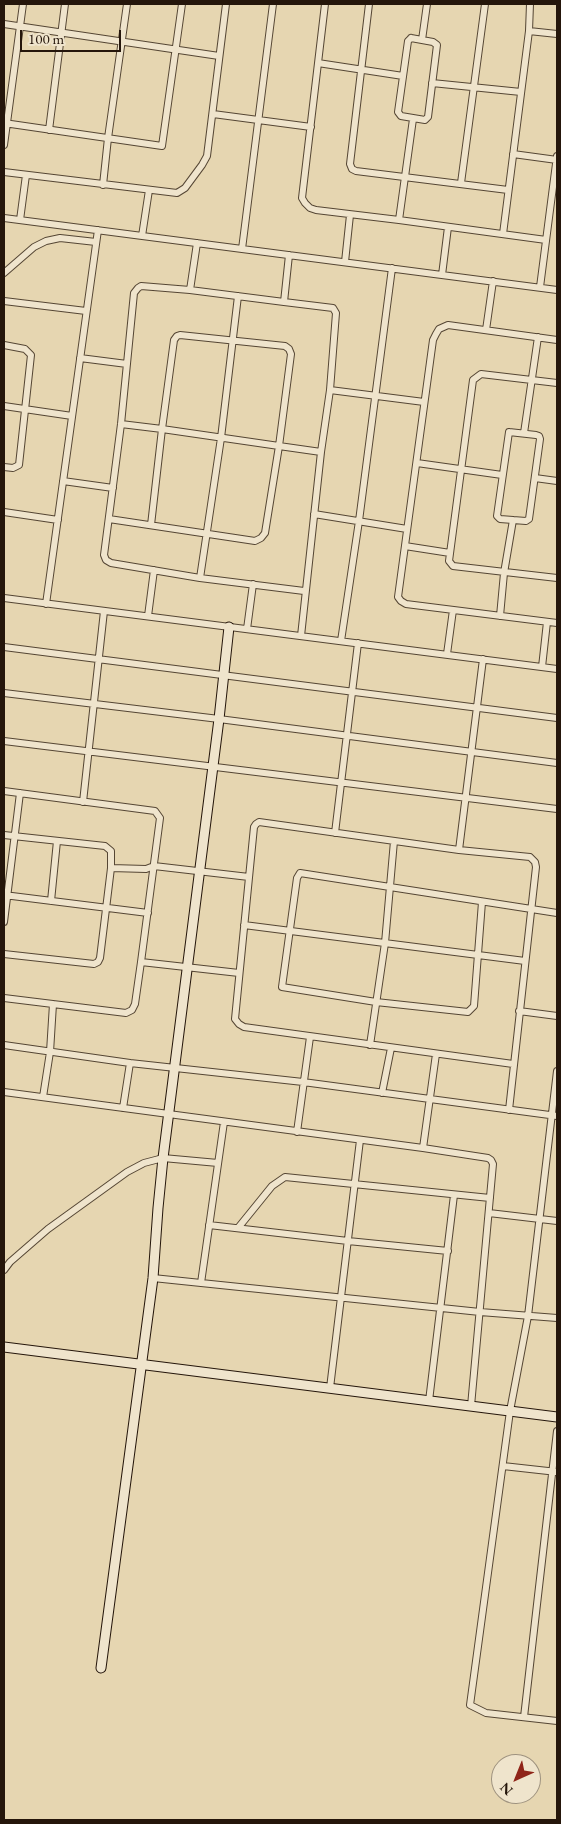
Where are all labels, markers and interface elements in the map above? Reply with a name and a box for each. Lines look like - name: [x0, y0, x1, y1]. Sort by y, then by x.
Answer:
- scale bar: [22, 20, 124, 52]
- text: 100 m: [28, 29, 64, 48]
- north arrow: [491, 1754, 541, 1804]
- text: N: [496, 1779, 517, 1799]

